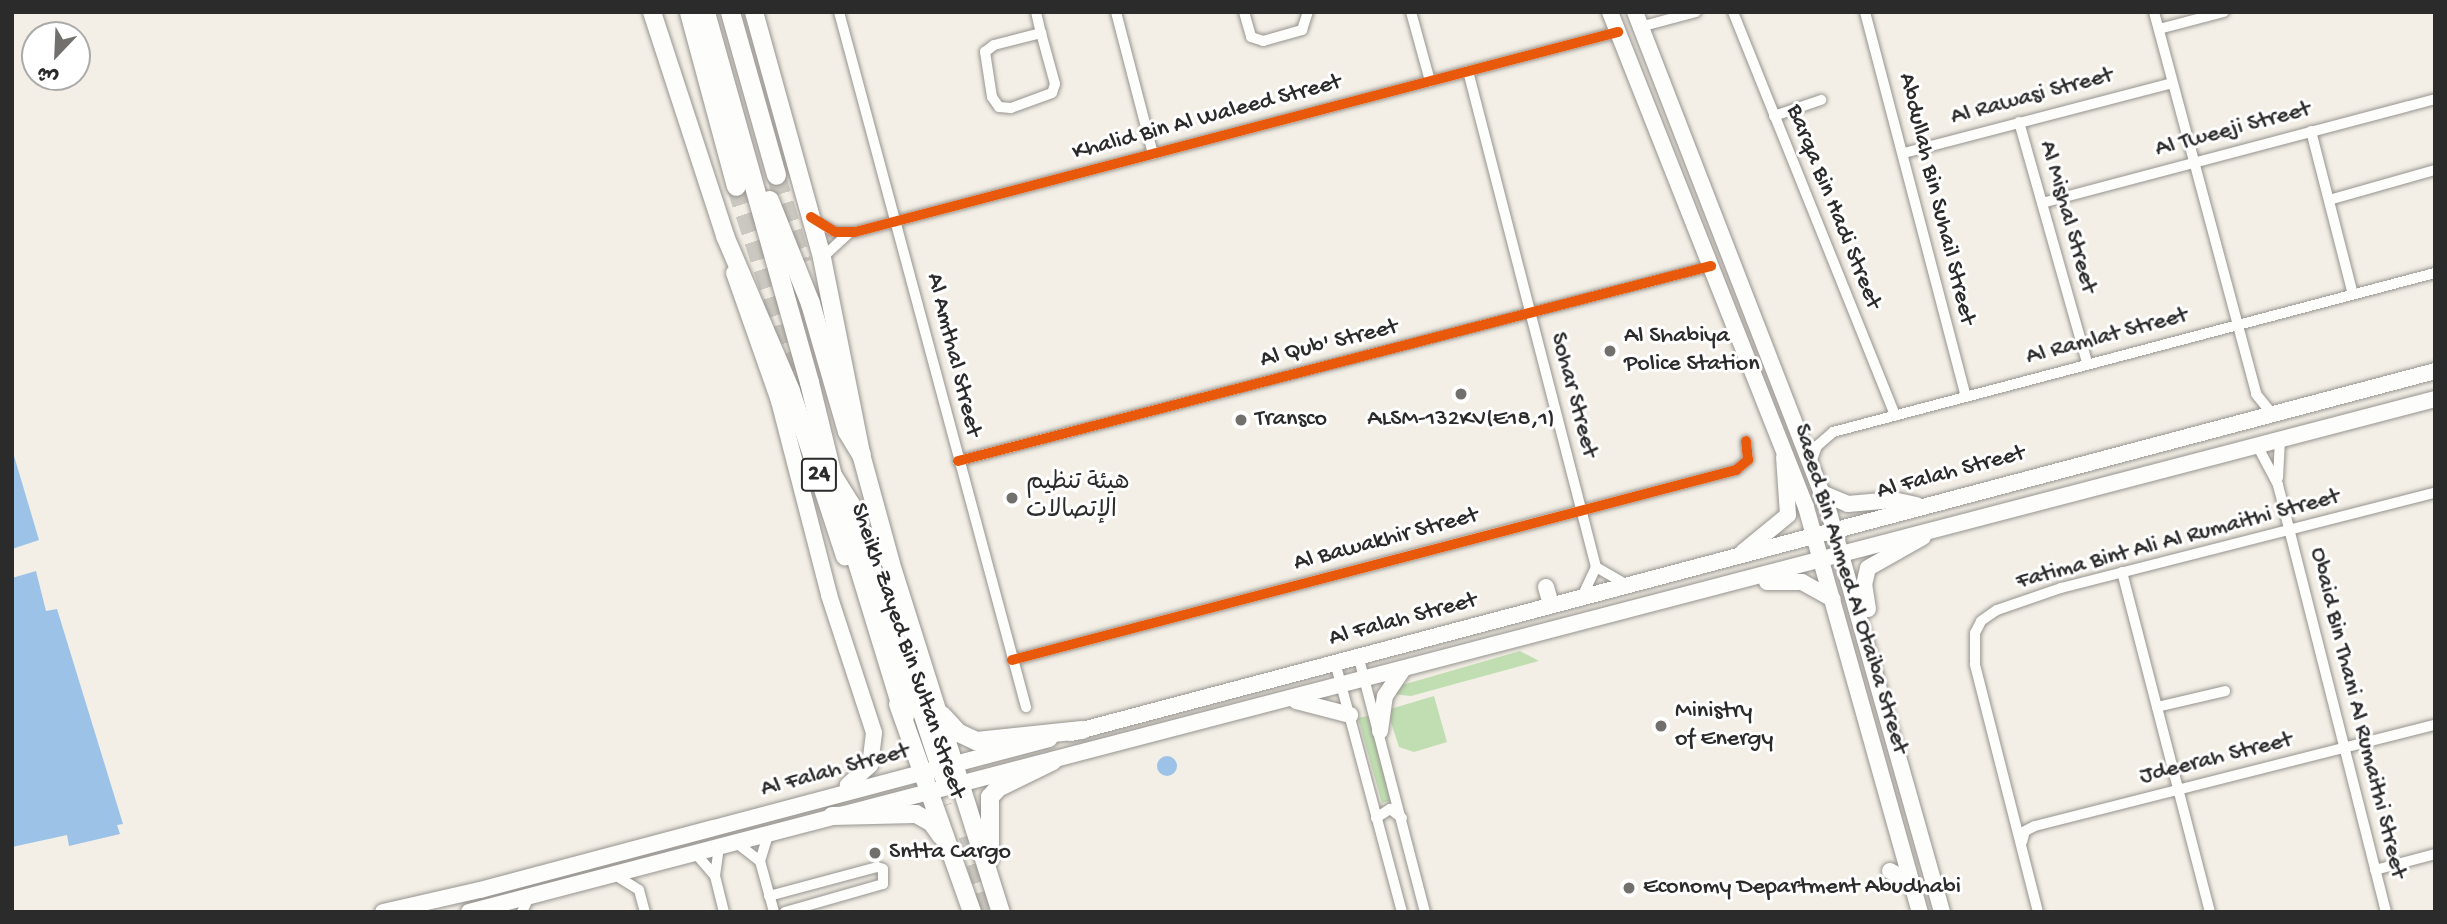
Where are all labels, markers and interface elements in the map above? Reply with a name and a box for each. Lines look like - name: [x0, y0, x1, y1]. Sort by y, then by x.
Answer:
- north arrow: [21, 21, 91, 91]
- text: ش: [34, 59, 62, 89]
- street label: Al Rawasi Street: [1948, 62, 2116, 132]
- street label: Khalid Bin Al Waleed Street: [1070, 68, 1344, 168]
- street label: Abdullah Bin Suhail Street: [1891, 70, 1981, 328]
- street label: Al Tweeji Street: [2152, 95, 2314, 165]
- street label: Barqa Bin Hadi Street: [1779, 101, 1887, 313]
- street label: Al Mishal Street: [2032, 138, 2102, 296]
- street label: Al Amthal Street: [919, 270, 987, 440]
- street label: Al Ramlat Street: [2023, 302, 2191, 372]
- street label: Al Qub' Street: [1257, 313, 1401, 375]
- place label: Al Shabiya Police Station: [1624, 323, 1760, 379]
- street label: Sohar Street: [1543, 329, 1603, 461]
- marker: Al Shabiya Police Station: [1602, 343, 1618, 359]
- marker: ALSM-132KV(E18,1): [1453, 386, 1469, 402]
- place label: Transco: [1255, 406, 1327, 434]
- place label: ALSM-132KV(E18,1): [1367, 406, 1555, 434]
- marker: Transco: [1233, 412, 1249, 428]
- street label: Saeed Bin Ahmed Al Otaiba Street: [1786, 421, 1914, 757]
- street label: Al Falah Street: [1874, 439, 2028, 507]
- road number: 24: [800, 456, 838, 495]
- place label: هيئة تنظيم الإتصالات: [1026, 470, 1130, 526]
- street label: Fatima Bint Ali Al Rumaithi Street: [2013, 483, 2343, 597]
- marker: هيئة تنظيم الإتصالات: [1004, 490, 1020, 506]
- street label: Sheikh Zayed Bin Sultan Street: [843, 500, 971, 802]
- street label: Al Bawakhir Street: [1291, 502, 1481, 578]
- street label: Obaid Bin Thani Al Rumaithi Street: [2302, 545, 2412, 881]
- street label: Al Falah Street: [1326, 586, 1480, 654]
- place label: Ministry of Energy: [1675, 698, 1773, 754]
- marker: Ministry of Energy: [1653, 718, 1669, 734]
- street label: Jdeerah Street: [2137, 726, 2295, 792]
- street label: Al Falah Street: [758, 737, 912, 805]
- place label: Sntta Cargo: [889, 839, 1011, 867]
- marker: Sntta Cargo: [867, 845, 883, 861]
- place label: Economy Department Abudhabi: [1643, 874, 1961, 902]
- marker: Economy Department Abudhabi: [1621, 880, 1637, 896]

